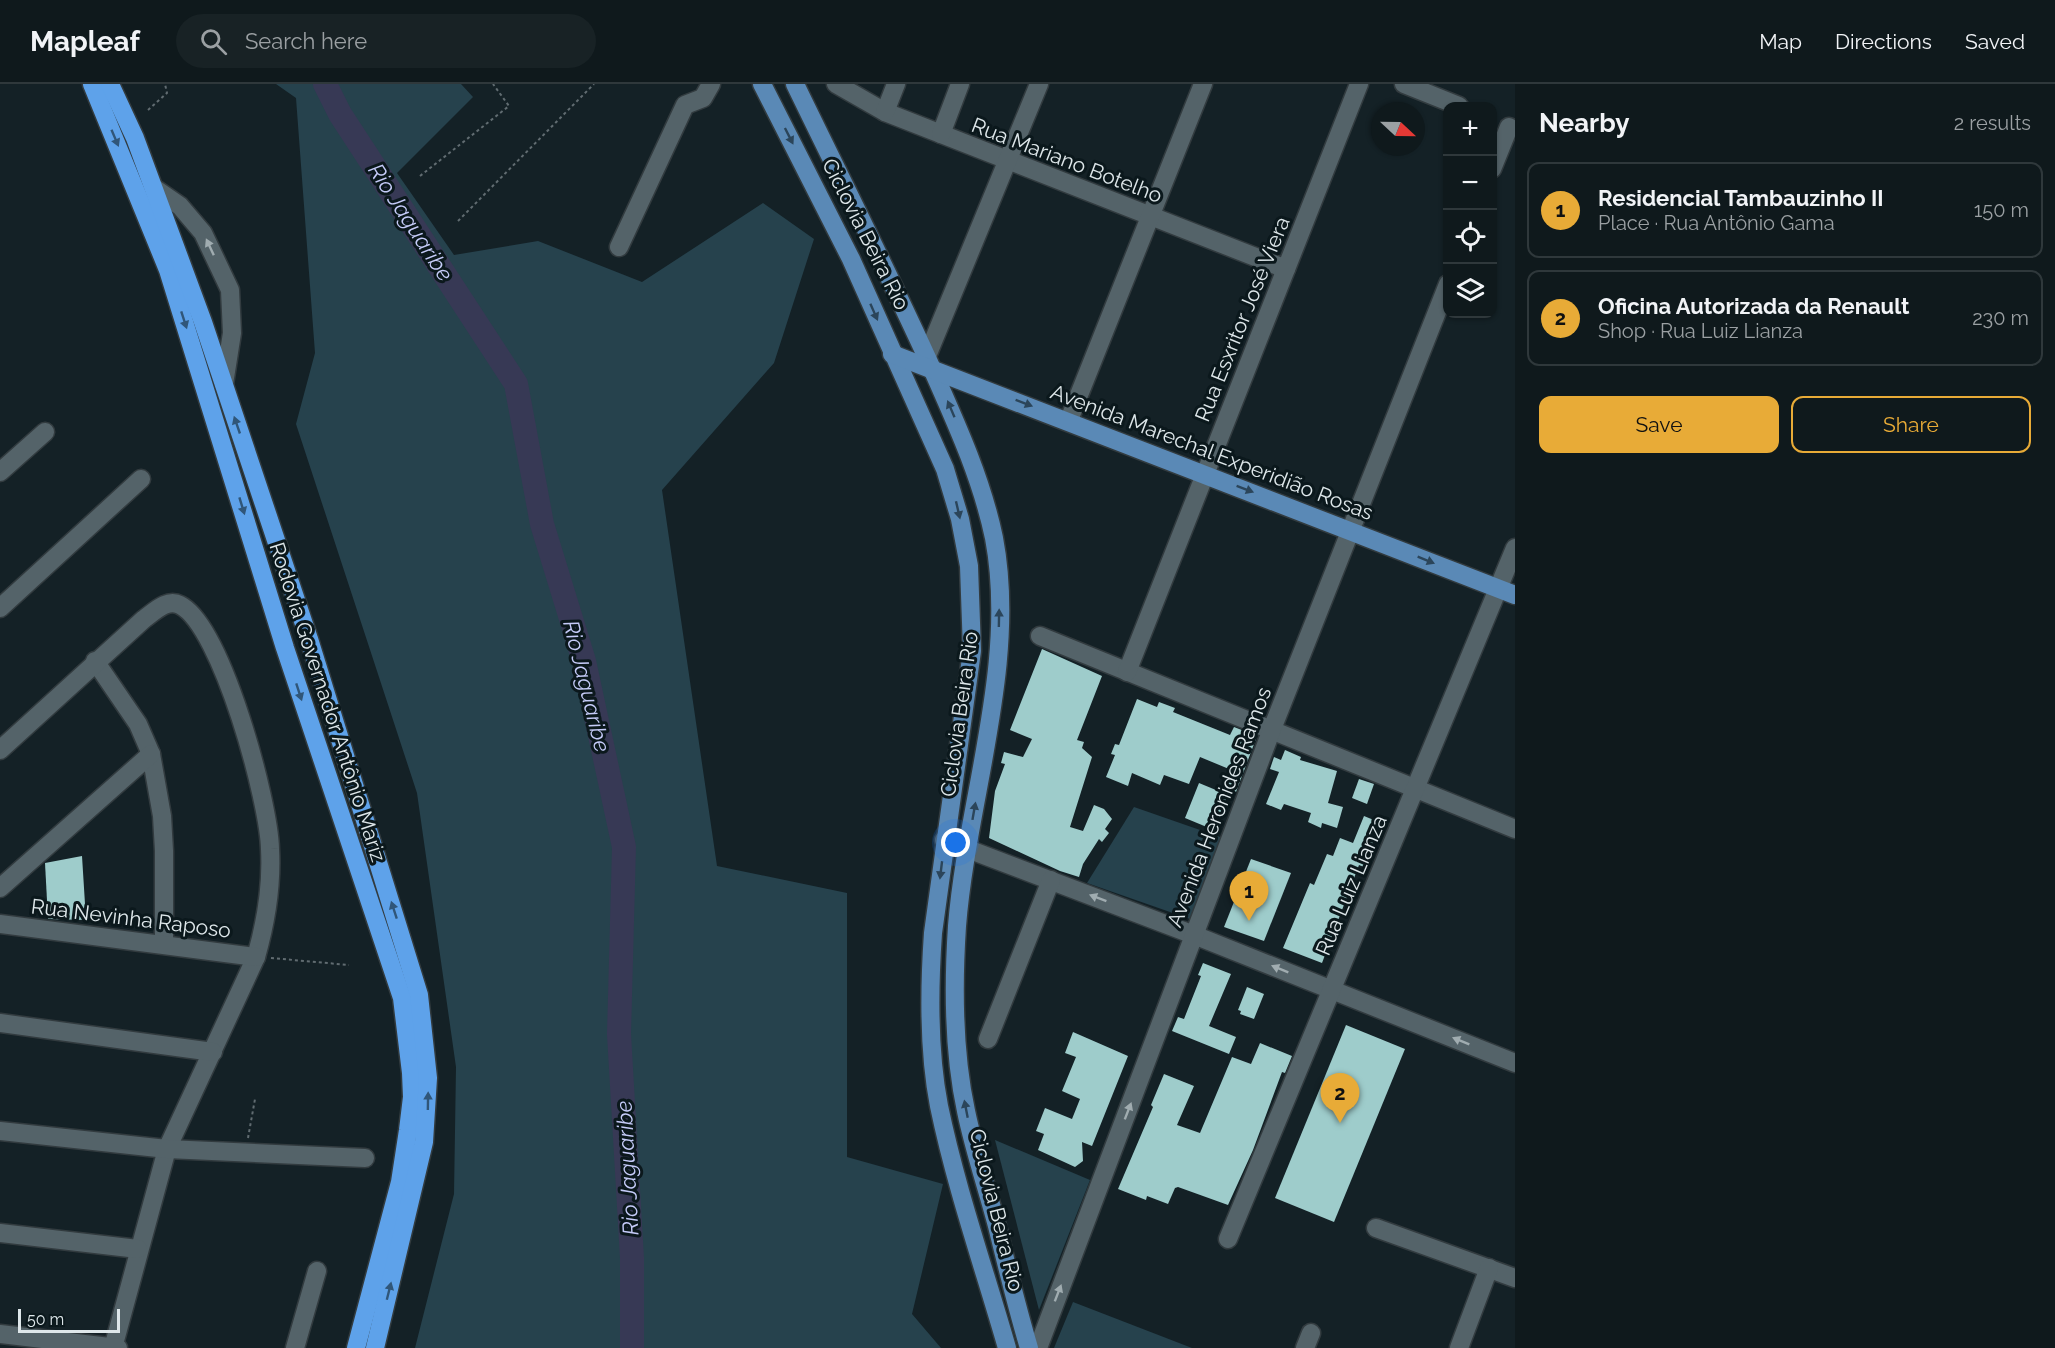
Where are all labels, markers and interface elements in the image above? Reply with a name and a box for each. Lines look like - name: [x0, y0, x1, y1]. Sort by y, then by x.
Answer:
- search box: [176, 14, 596, 68]
- text: Mapleaf: [30, 25, 140, 58]
- icon: search: [197, 25, 230, 58]
- text: Search here: [245, 28, 367, 54]
- text: Map: [1759, 29, 1802, 54]
- text: Directions: [1835, 29, 1932, 54]
- text: Saved: [1965, 29, 2025, 54]
- north arrow: [1371, 102, 1425, 156]
- map controls: [1443, 102, 1497, 318]
- button: +: [1443, 102, 1497, 156]
- text: Nearby: [1539, 108, 1629, 138]
- text: 2 results: [1954, 111, 2031, 135]
- street label: Rua Mariano Botelho: [968, 112, 1166, 208]
- one-way arrow: [784, 128, 793, 145]
- one-way arrow: [110, 129, 120, 147]
- street label: Ciclovia Beira Rio: [817, 154, 915, 314]
- button: −: [1443, 156, 1497, 210]
- water label: Rio Jaguaribe: [363, 158, 459, 286]
- text: Residencial Tambauzinho II: [1598, 185, 1883, 211]
- text: 1: [1556, 198, 1565, 222]
- text: 150 m: [1974, 198, 2029, 222]
- button: locate: [1443, 210, 1497, 264]
- text: Place · Rua Antônio Gama: [1598, 211, 1835, 235]
- street label: Rua Esxritor José Viera: [1189, 213, 1295, 425]
- one-way arrow: [205, 239, 214, 256]
- button: layers: [1443, 264, 1497, 318]
- text: Oficina Autorizada da Renault: [1598, 293, 1909, 319]
- one-way arrow: [869, 303, 879, 321]
- text: 2: [1555, 306, 1566, 330]
- text: 230 m: [1972, 306, 2029, 330]
- one-way arrow: [180, 311, 190, 329]
- text: Shop · Rua Luiz Lianza: [1598, 319, 1803, 343]
- street label: Avenida Marechal Experidião Rosas: [1047, 379, 1377, 525]
- button: Save: [1539, 396, 1779, 453]
- button: Share: [1791, 396, 2031, 453]
- one-way arrow: [1015, 398, 1033, 408]
- one-way arrow: [945, 400, 955, 418]
- one-way arrow: [232, 415, 242, 433]
- one-way arrow: [1236, 485, 1254, 494]
- one-way arrow: [238, 497, 247, 515]
- one-way arrow: [954, 501, 964, 519]
- street label: Rodovia Governador Antônio Mariz: [264, 539, 392, 865]
- one-way arrow: [1418, 555, 1436, 565]
- one-way arrow: [994, 608, 1004, 627]
- water label: Rio Jaguaribe: [558, 617, 616, 755]
- street label: Ciclovia Beira Rio: [935, 630, 983, 798]
- street label: Avenida Heronides Ramos: [1162, 683, 1276, 931]
- one-way arrow: [295, 684, 305, 702]
- one-way arrow: [969, 801, 978, 820]
- street label: Rua Luiz Lianza: [1310, 811, 1392, 959]
- your location: [941, 828, 970, 857]
- one-way arrow: [936, 860, 945, 879]
- pin: 1: [1230, 872, 1268, 921]
- street label: Rua Nevinha Raposo: [30, 893, 232, 943]
- one-way arrow: [1089, 893, 1107, 902]
- one-way arrow: [389, 901, 398, 919]
- one-way arrow: [1270, 964, 1288, 974]
- one-way arrow: [1451, 1036, 1469, 1046]
- pin: 2: [1320, 1074, 1360, 1123]
- one-way arrow: [423, 1091, 433, 1110]
- one-way arrow: [961, 1099, 970, 1118]
- water label: Rio Jaguaribe: [610, 1100, 644, 1236]
- one-way arrow: [1123, 1102, 1133, 1120]
- street label: Ciclovia Beira Rio: [965, 1126, 1029, 1294]
- one-way arrow: [385, 1282, 395, 1300]
- one-way arrow: [1054, 1284, 1064, 1302]
- scale bar: [18, 1306, 120, 1334]
- text: 50 m: [27, 1310, 64, 1329]

